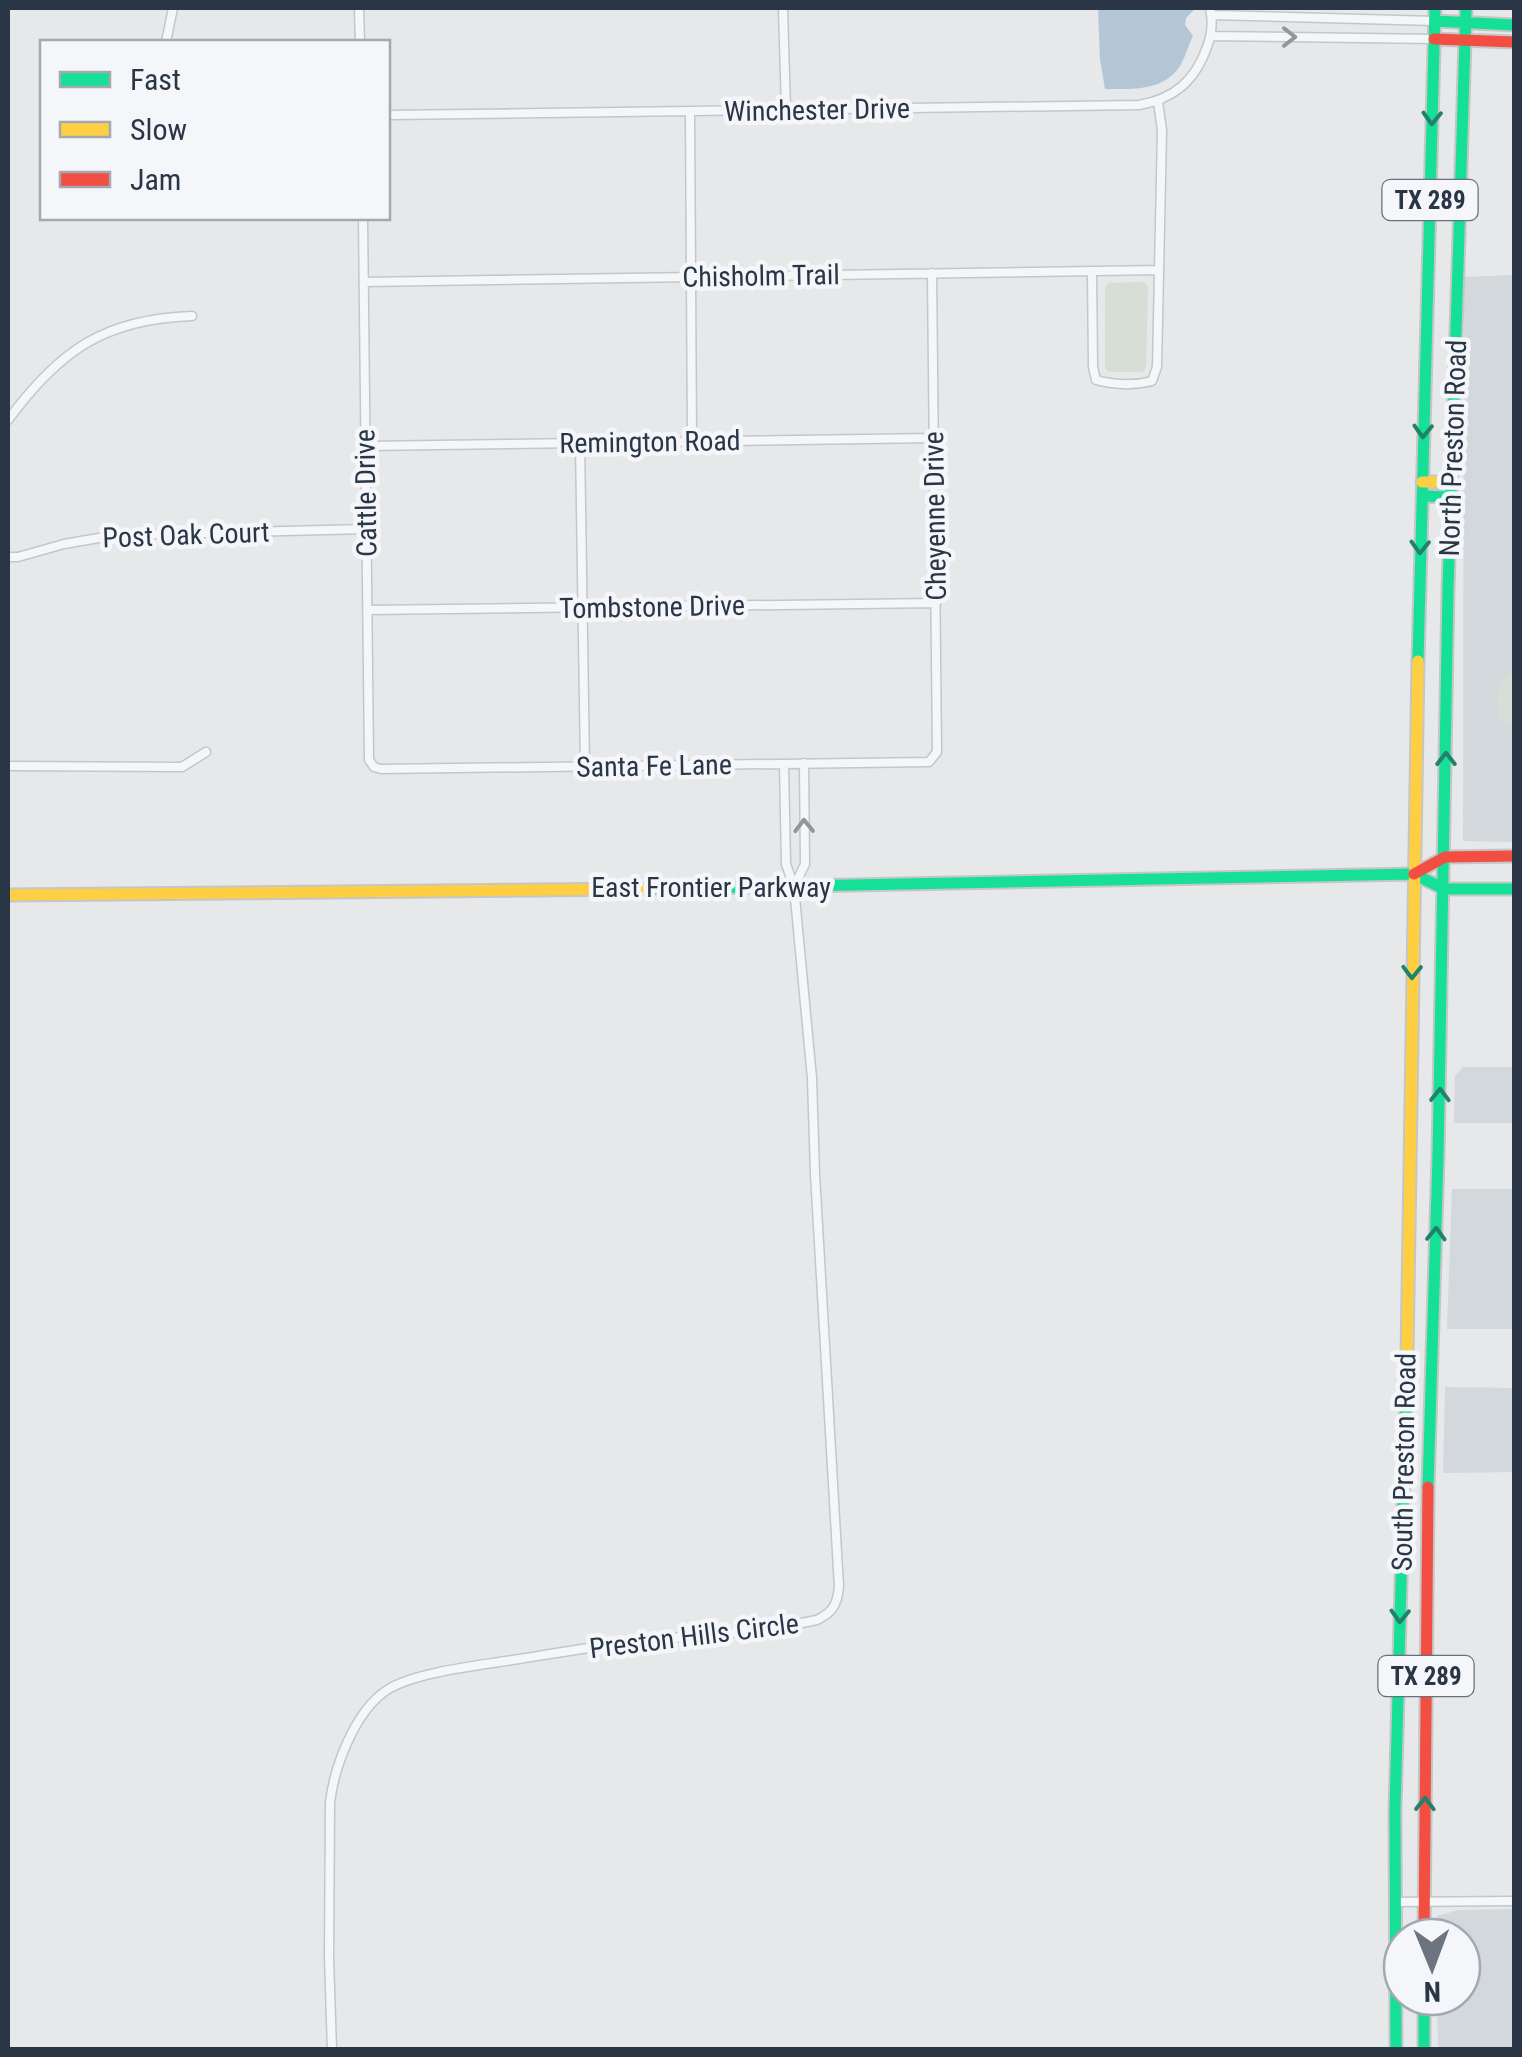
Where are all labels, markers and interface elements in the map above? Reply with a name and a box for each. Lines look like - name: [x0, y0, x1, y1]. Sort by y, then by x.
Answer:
- one-way arrow: [1282, 26, 1298, 48]
- legend: [40, 40, 390, 220]
- text: Fast: [130, 62, 181, 97]
- street label: Winchester Drive: [724, 92, 910, 128]
- one-way arrow: [1421, 110, 1442, 126]
- text: Slow: [130, 112, 187, 147]
- text: Jam: [130, 162, 181, 197]
- road number: TX 289: [1382, 180, 1478, 220]
- street label: Chisholm Trail: [682, 258, 840, 294]
- street label: North Preston Road: [1433, 339, 1473, 557]
- street label: Remington Road: [559, 424, 741, 460]
- one-way arrow: [1413, 424, 1434, 440]
- street label: Cattle Drive: [348, 429, 384, 557]
- street label: Cheyenne Drive: [917, 431, 953, 601]
- street label: Post Oak Court: [102, 516, 270, 554]
- one-way arrow: [1410, 540, 1431, 556]
- street label: Tombstone Drive: [559, 589, 745, 625]
- street label: Santa Fe Lane: [576, 748, 732, 784]
- one-way arrow: [1435, 751, 1457, 766]
- one-way arrow: [794, 818, 815, 834]
- street label: East Frontier Parkway: [591, 871, 831, 904]
- one-way arrow: [1402, 964, 1423, 980]
- one-way arrow: [1429, 1087, 1450, 1103]
- one-way arrow: [1426, 1226, 1447, 1242]
- street label: South Preston Road: [1386, 1353, 1422, 1571]
- street label: Preston Hills Circle: [587, 1607, 801, 1665]
- one-way arrow: [1390, 1608, 1411, 1624]
- road number: TX 289: [1378, 1656, 1474, 1696]
- one-way arrow: [1414, 1795, 1435, 1811]
- north arrow: [1382, 1917, 1482, 2017]
- text: N: [1424, 1975, 1441, 2008]

